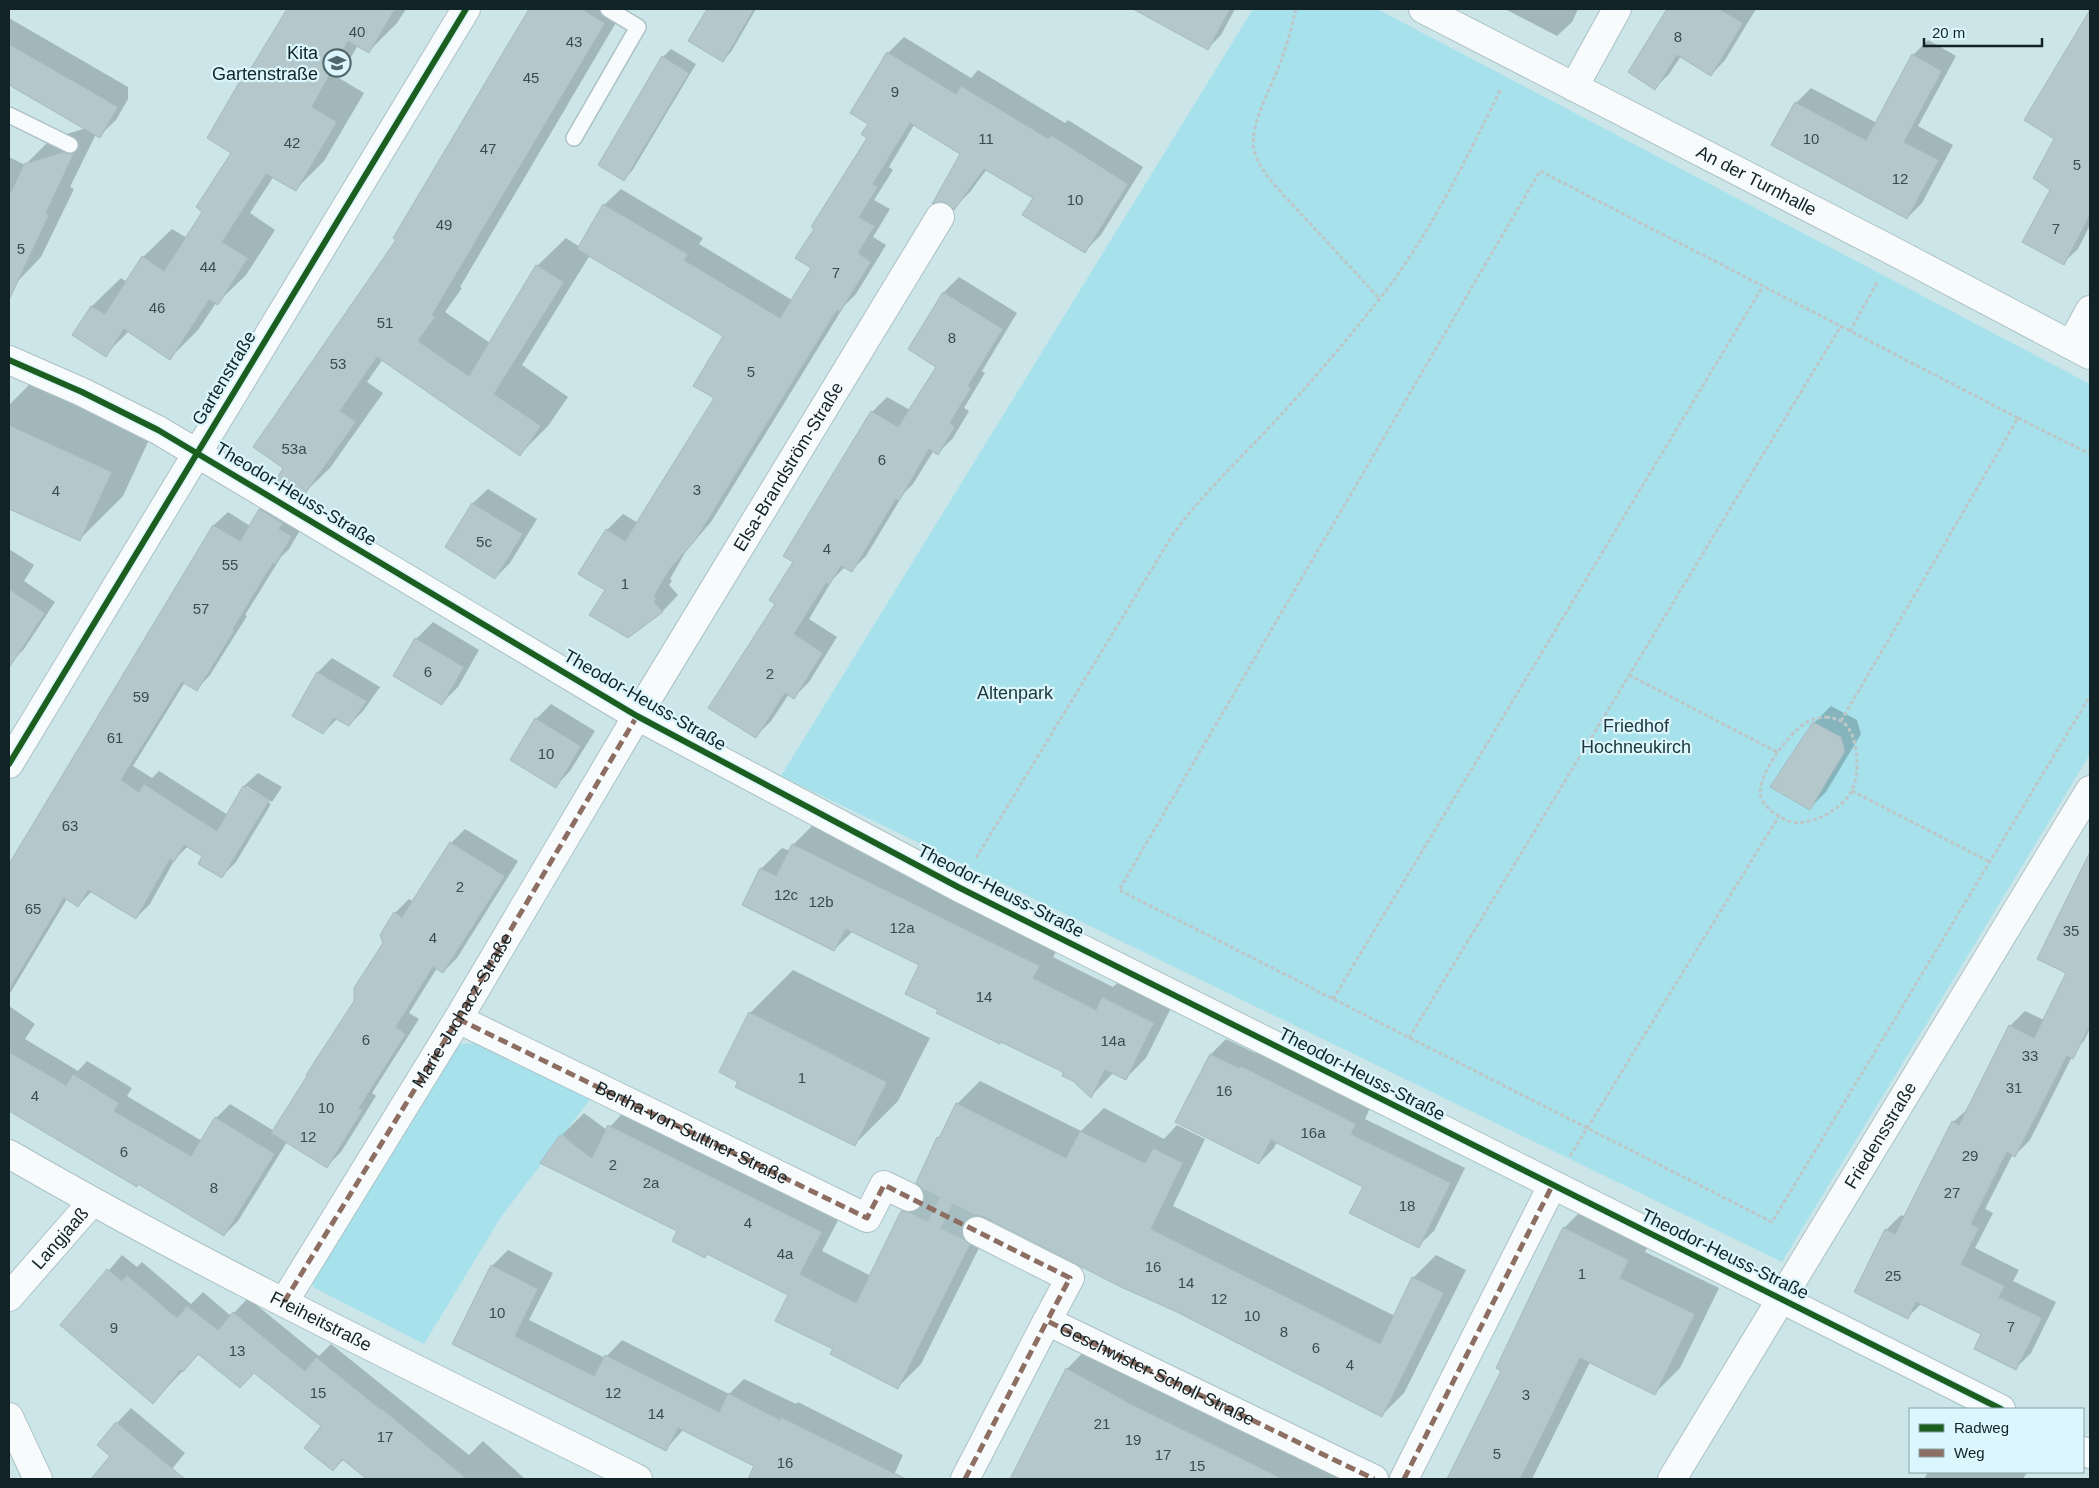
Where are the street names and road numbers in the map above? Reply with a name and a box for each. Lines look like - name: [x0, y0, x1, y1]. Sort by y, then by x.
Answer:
- street label: An der Turnhalle: [1693, 142, 1820, 220]
- street label: Gartenstraße: [188, 327, 260, 429]
- street label: Elsa-Brandström-Straße: [730, 378, 847, 555]
- street label: Theodor-Heuss-Straße: [212, 438, 380, 550]
- street label: Theodor-Heuss-Straße: [560, 645, 730, 755]
- street label: Theodor-Heuss-Straße: [914, 840, 1088, 942]
- street label: Marie-Juchacz-Straße: [408, 929, 517, 1091]
- street label: Theodor-Heuss-Straße: [1275, 1023, 1449, 1125]
- street label: Bertha-von-Suttner-Straße: [592, 1077, 792, 1188]
- street label: Friedensstraße: [1841, 1078, 1920, 1192]
- street label: Langjaaß: [28, 1203, 93, 1273]
- street label: Theodor-Heuss-Straße: [1638, 1205, 1812, 1303]
- street label: Freiheitstraße: [267, 1287, 375, 1355]
- street label: Geschwister-Scholl-Straße: [1056, 1318, 1258, 1430]

